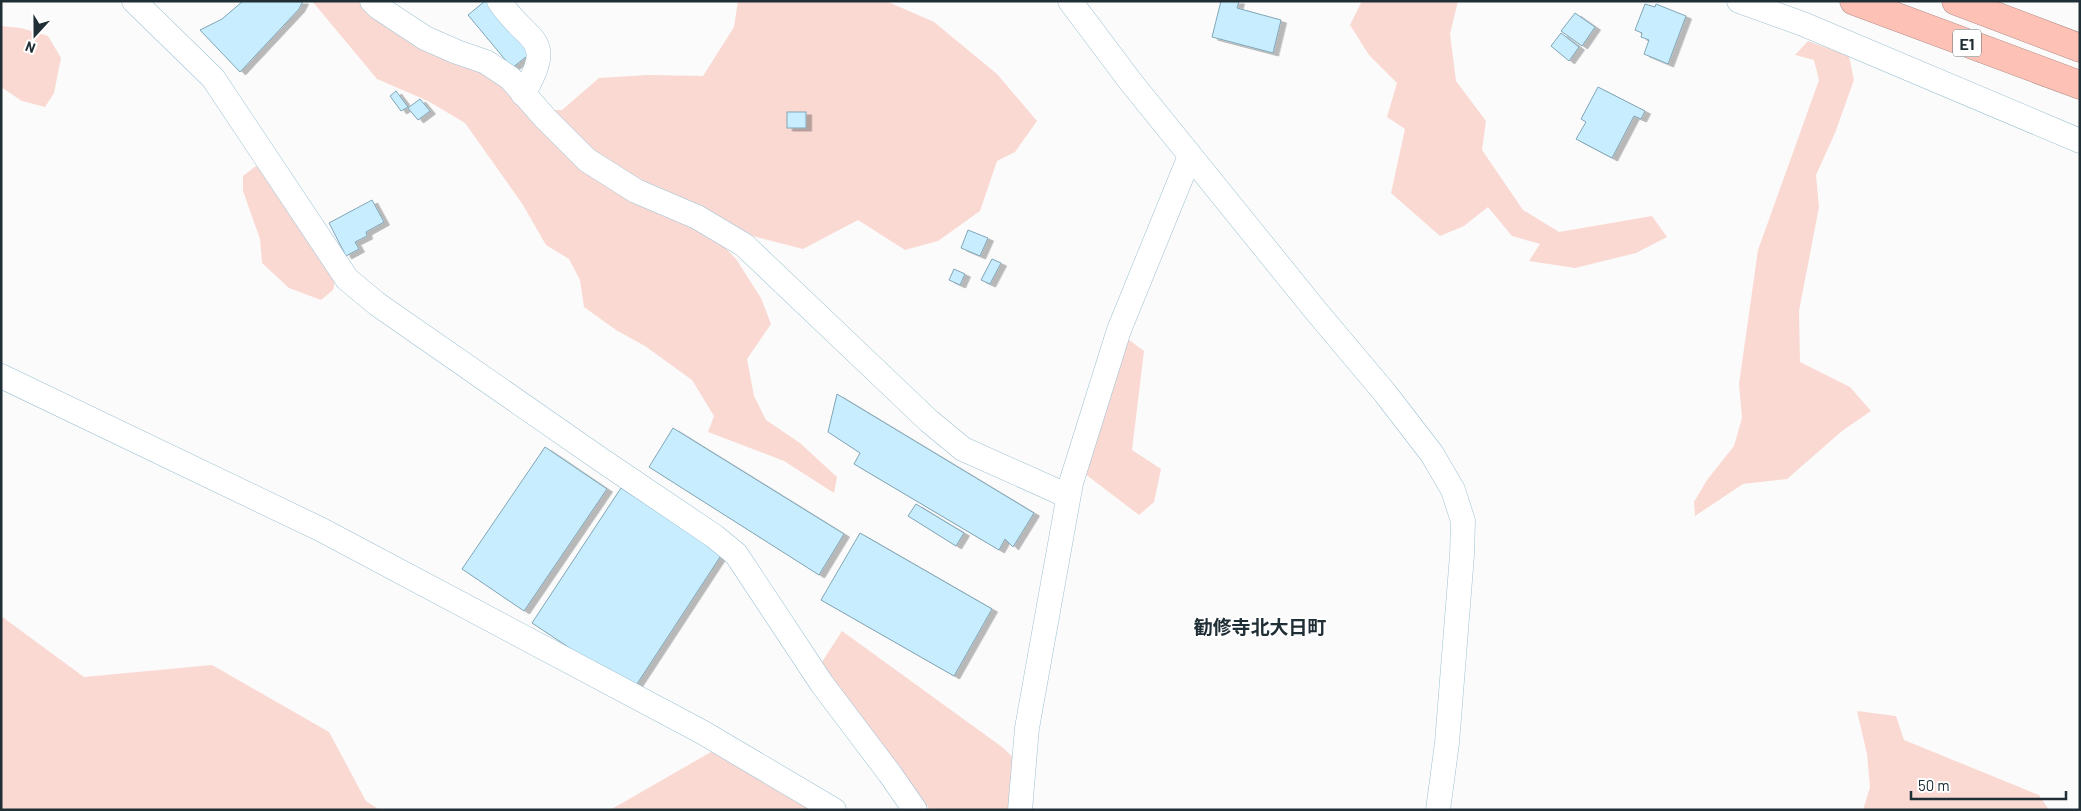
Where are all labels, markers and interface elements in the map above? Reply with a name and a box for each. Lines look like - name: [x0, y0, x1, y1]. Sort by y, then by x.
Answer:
- north arrow: [10, 10, 60, 60]
- road number: E1: [1953, 29, 1981, 56]
- text: N: [23, 38, 38, 57]
- district label: 勧修寺北大日町: [1193, 615, 1327, 638]
- scale bar: [1911, 768, 2066, 800]
- text: 50 m: [1918, 776, 1950, 794]

